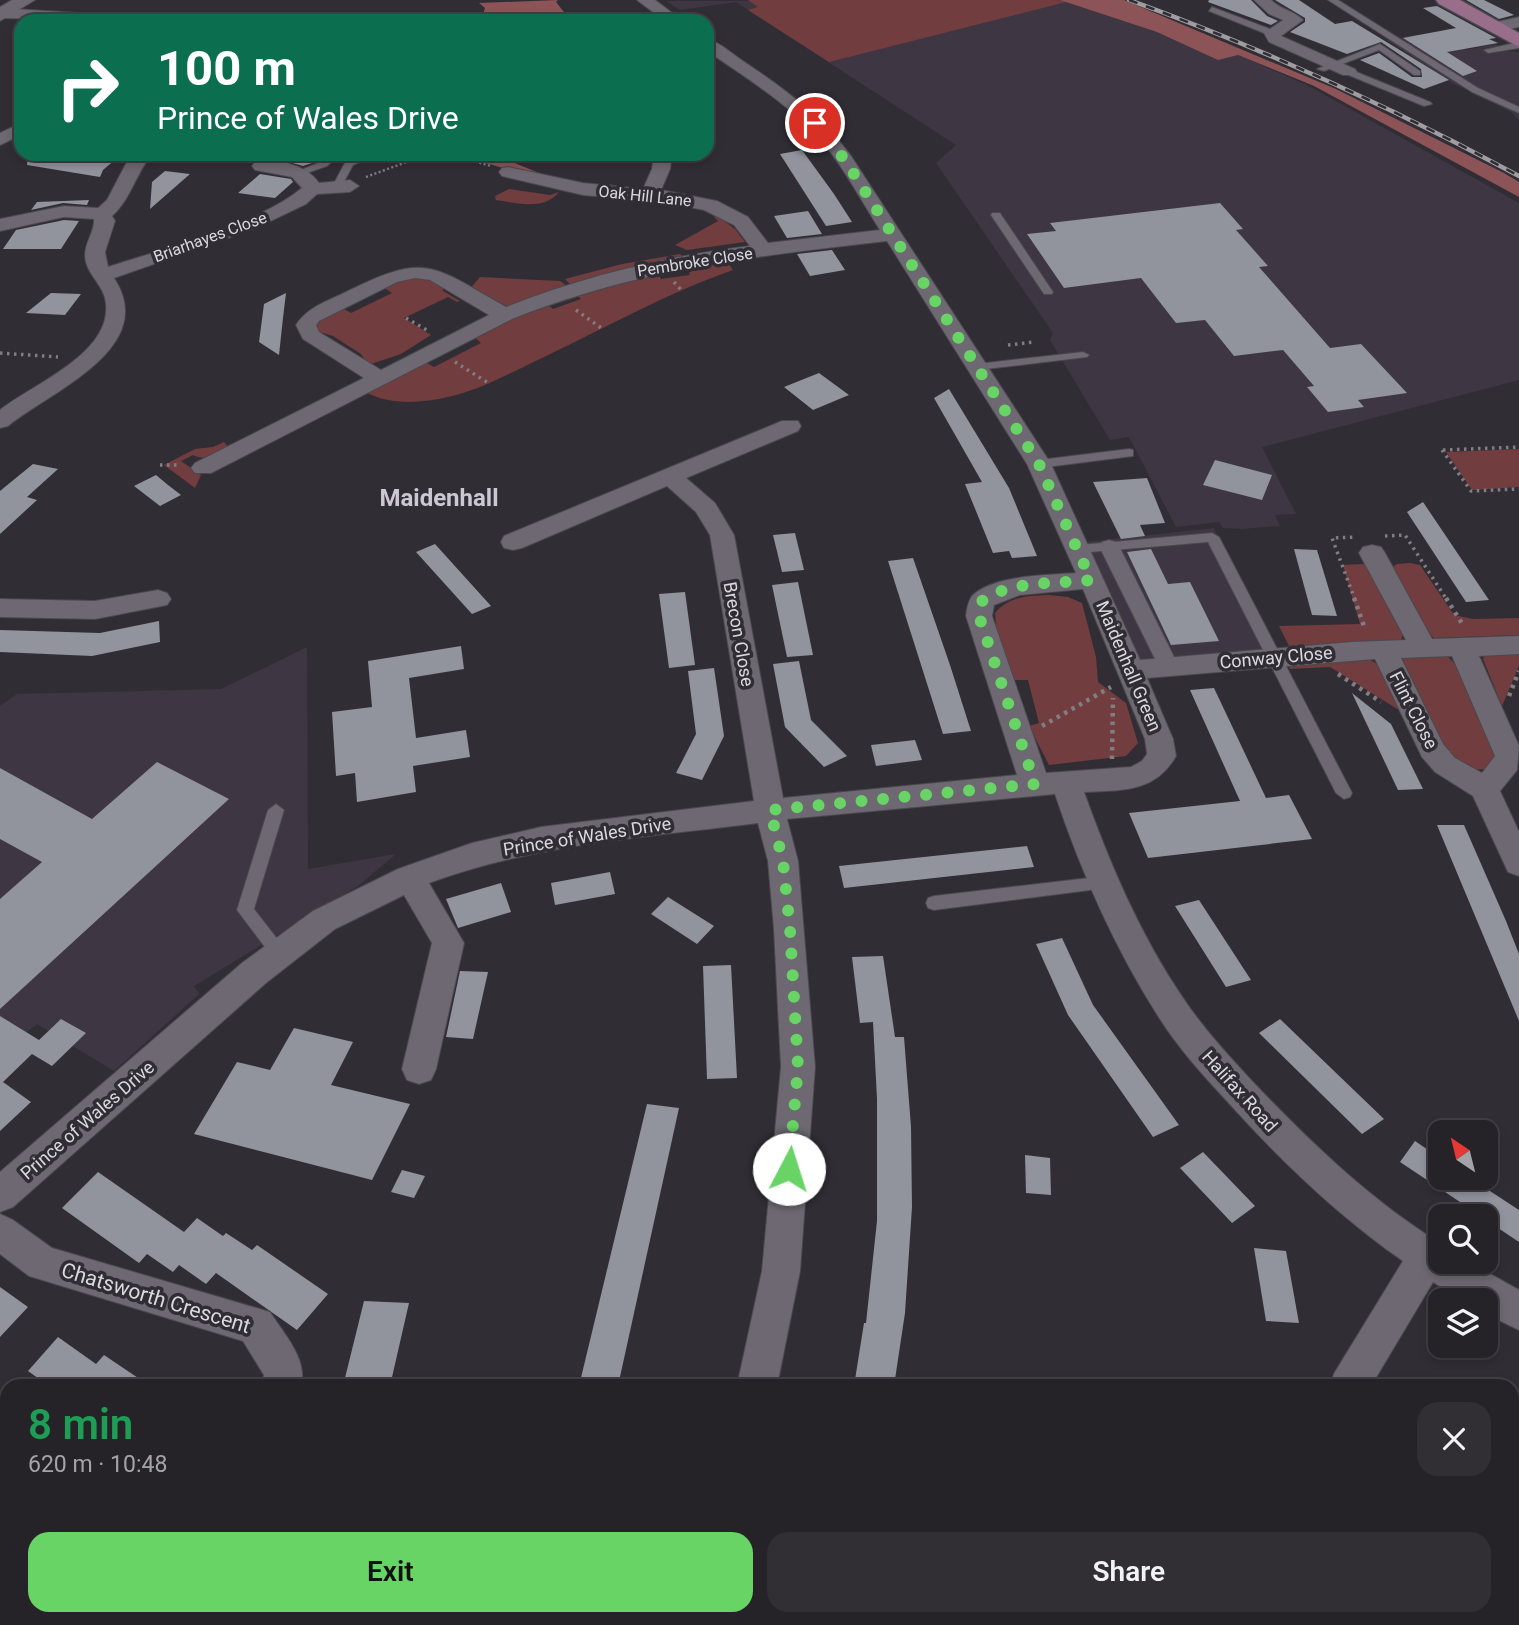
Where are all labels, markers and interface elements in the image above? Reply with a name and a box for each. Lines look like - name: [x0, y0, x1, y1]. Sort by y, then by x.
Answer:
- text: 100 m: [157, 40, 296, 97]
- icon: right: [42, 42, 133, 133]
- pin: [785, 93, 845, 153]
- text: Prince of Wales Drive: [157, 99, 459, 137]
- icon: arrive: [796, 104, 834, 142]
- street label: Oak Hill Lane: [598, 182, 692, 210]
- street label: Briarhayes Close: [151, 208, 269, 266]
- street label: Pembroke Close: [636, 244, 754, 280]
- district label: Maidenhall: [379, 484, 499, 512]
- street label: Brecon Close: [719, 580, 759, 688]
- street label: Maidenhall Green: [1092, 598, 1166, 734]
- street label: Conway Close: [1219, 642, 1333, 672]
- street label: Flint Close: [1386, 668, 1442, 752]
- street label: Prince of Wales Drive: [502, 812, 672, 860]
- street label: Halifax Road: [1198, 1046, 1282, 1136]
- street label: Prince of Wales Drive: [16, 1056, 158, 1184]
- north arrow: [1428, 1120, 1498, 1190]
- map controls: [1428, 1120, 1498, 1358]
- position arrow: [752, 1132, 826, 1206]
- button: search: [1428, 1204, 1498, 1274]
- street label: Chatsworth Crescent: [59, 1258, 254, 1338]
- button: layers: [1428, 1288, 1498, 1358]
- text: 8 min: [28, 1400, 133, 1449]
- button: close: [1417, 1402, 1491, 1476]
- text: 620 m · 10:48: [28, 1451, 167, 1478]
- button: Exit: [28, 1532, 753, 1612]
- button: Share: [767, 1532, 1491, 1612]

